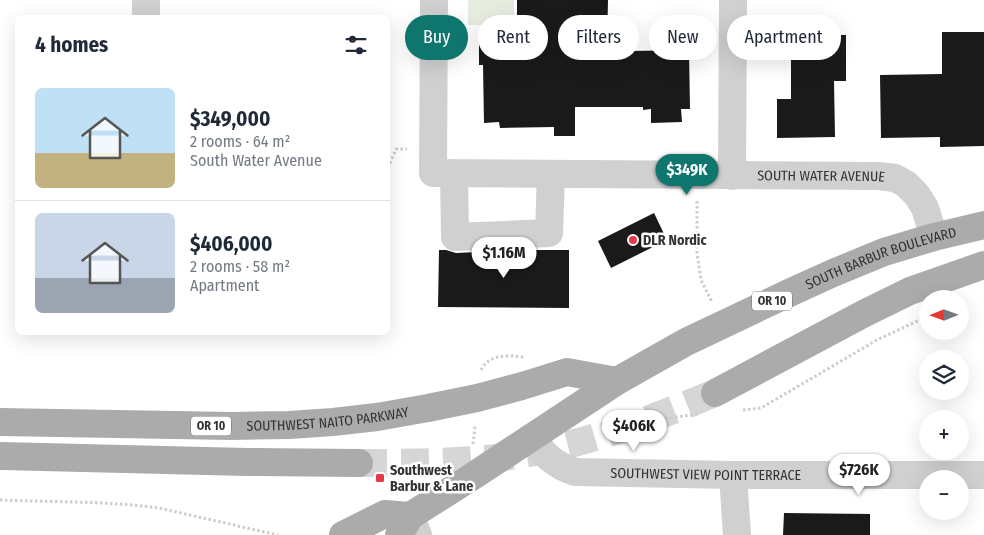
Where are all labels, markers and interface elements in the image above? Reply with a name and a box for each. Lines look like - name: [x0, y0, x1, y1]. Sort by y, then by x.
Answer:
- chip: Buy: [405, 15, 468, 60]
- chip: Rent: [478, 15, 548, 60]
- chip: Filters: [558, 15, 639, 60]
- chip: New: [649, 15, 717, 60]
- chip: Apartment: [727, 15, 841, 60]
- icon: filters: [342, 31, 370, 59]
- text: 4 homes: [35, 32, 108, 58]
- text: $349,000: [190, 106, 270, 132]
- icon: home: [75, 108, 135, 168]
- text: 2 rooms · 64 m²: [190, 132, 290, 151]
- text: South Water Avenue: [190, 151, 322, 170]
- pin: $349K: [652, 154, 722, 196]
- text: $349K: [666, 160, 708, 179]
- street label: SOUTH WATER AVENUE: [757, 167, 886, 185]
- street label: SOUTH BARBUR BOULEVARD: [803, 223, 958, 293]
- text: $406,000: [190, 231, 273, 257]
- place label: DLR Nordic: [643, 232, 707, 249]
- icon: home: [75, 233, 135, 293]
- marker: DLR Nordic: [627, 234, 639, 246]
- pin: $1.16M: [463, 236, 545, 279]
- text: $1.16M: [483, 243, 525, 262]
- text: 2 rooms · 58 m²: [190, 257, 290, 276]
- text: Apartment: [190, 276, 259, 295]
- north arrow: [919, 290, 969, 340]
- map controls: [919, 290, 969, 520]
- road number: OR 10: [752, 292, 792, 310]
- button: layers: [919, 350, 969, 400]
- street label: SOUTHWEST NAITO PARKWAY: [246, 403, 410, 434]
- pin: $406K: [599, 410, 669, 452]
- button: +: [919, 410, 969, 460]
- road number: OR 10: [191, 416, 231, 436]
- text: $406K: [613, 416, 655, 435]
- pin: $726K: [824, 454, 894, 496]
- text: $726K: [839, 460, 879, 479]
- place label: Southwest Barbur & Lane: [390, 462, 473, 495]
- street label: SOUTHWEST VIEW POINT TERRACE: [610, 464, 802, 484]
- button: −: [919, 470, 969, 520]
- marker: Southwest Barbur & Lane: [374, 472, 386, 484]

